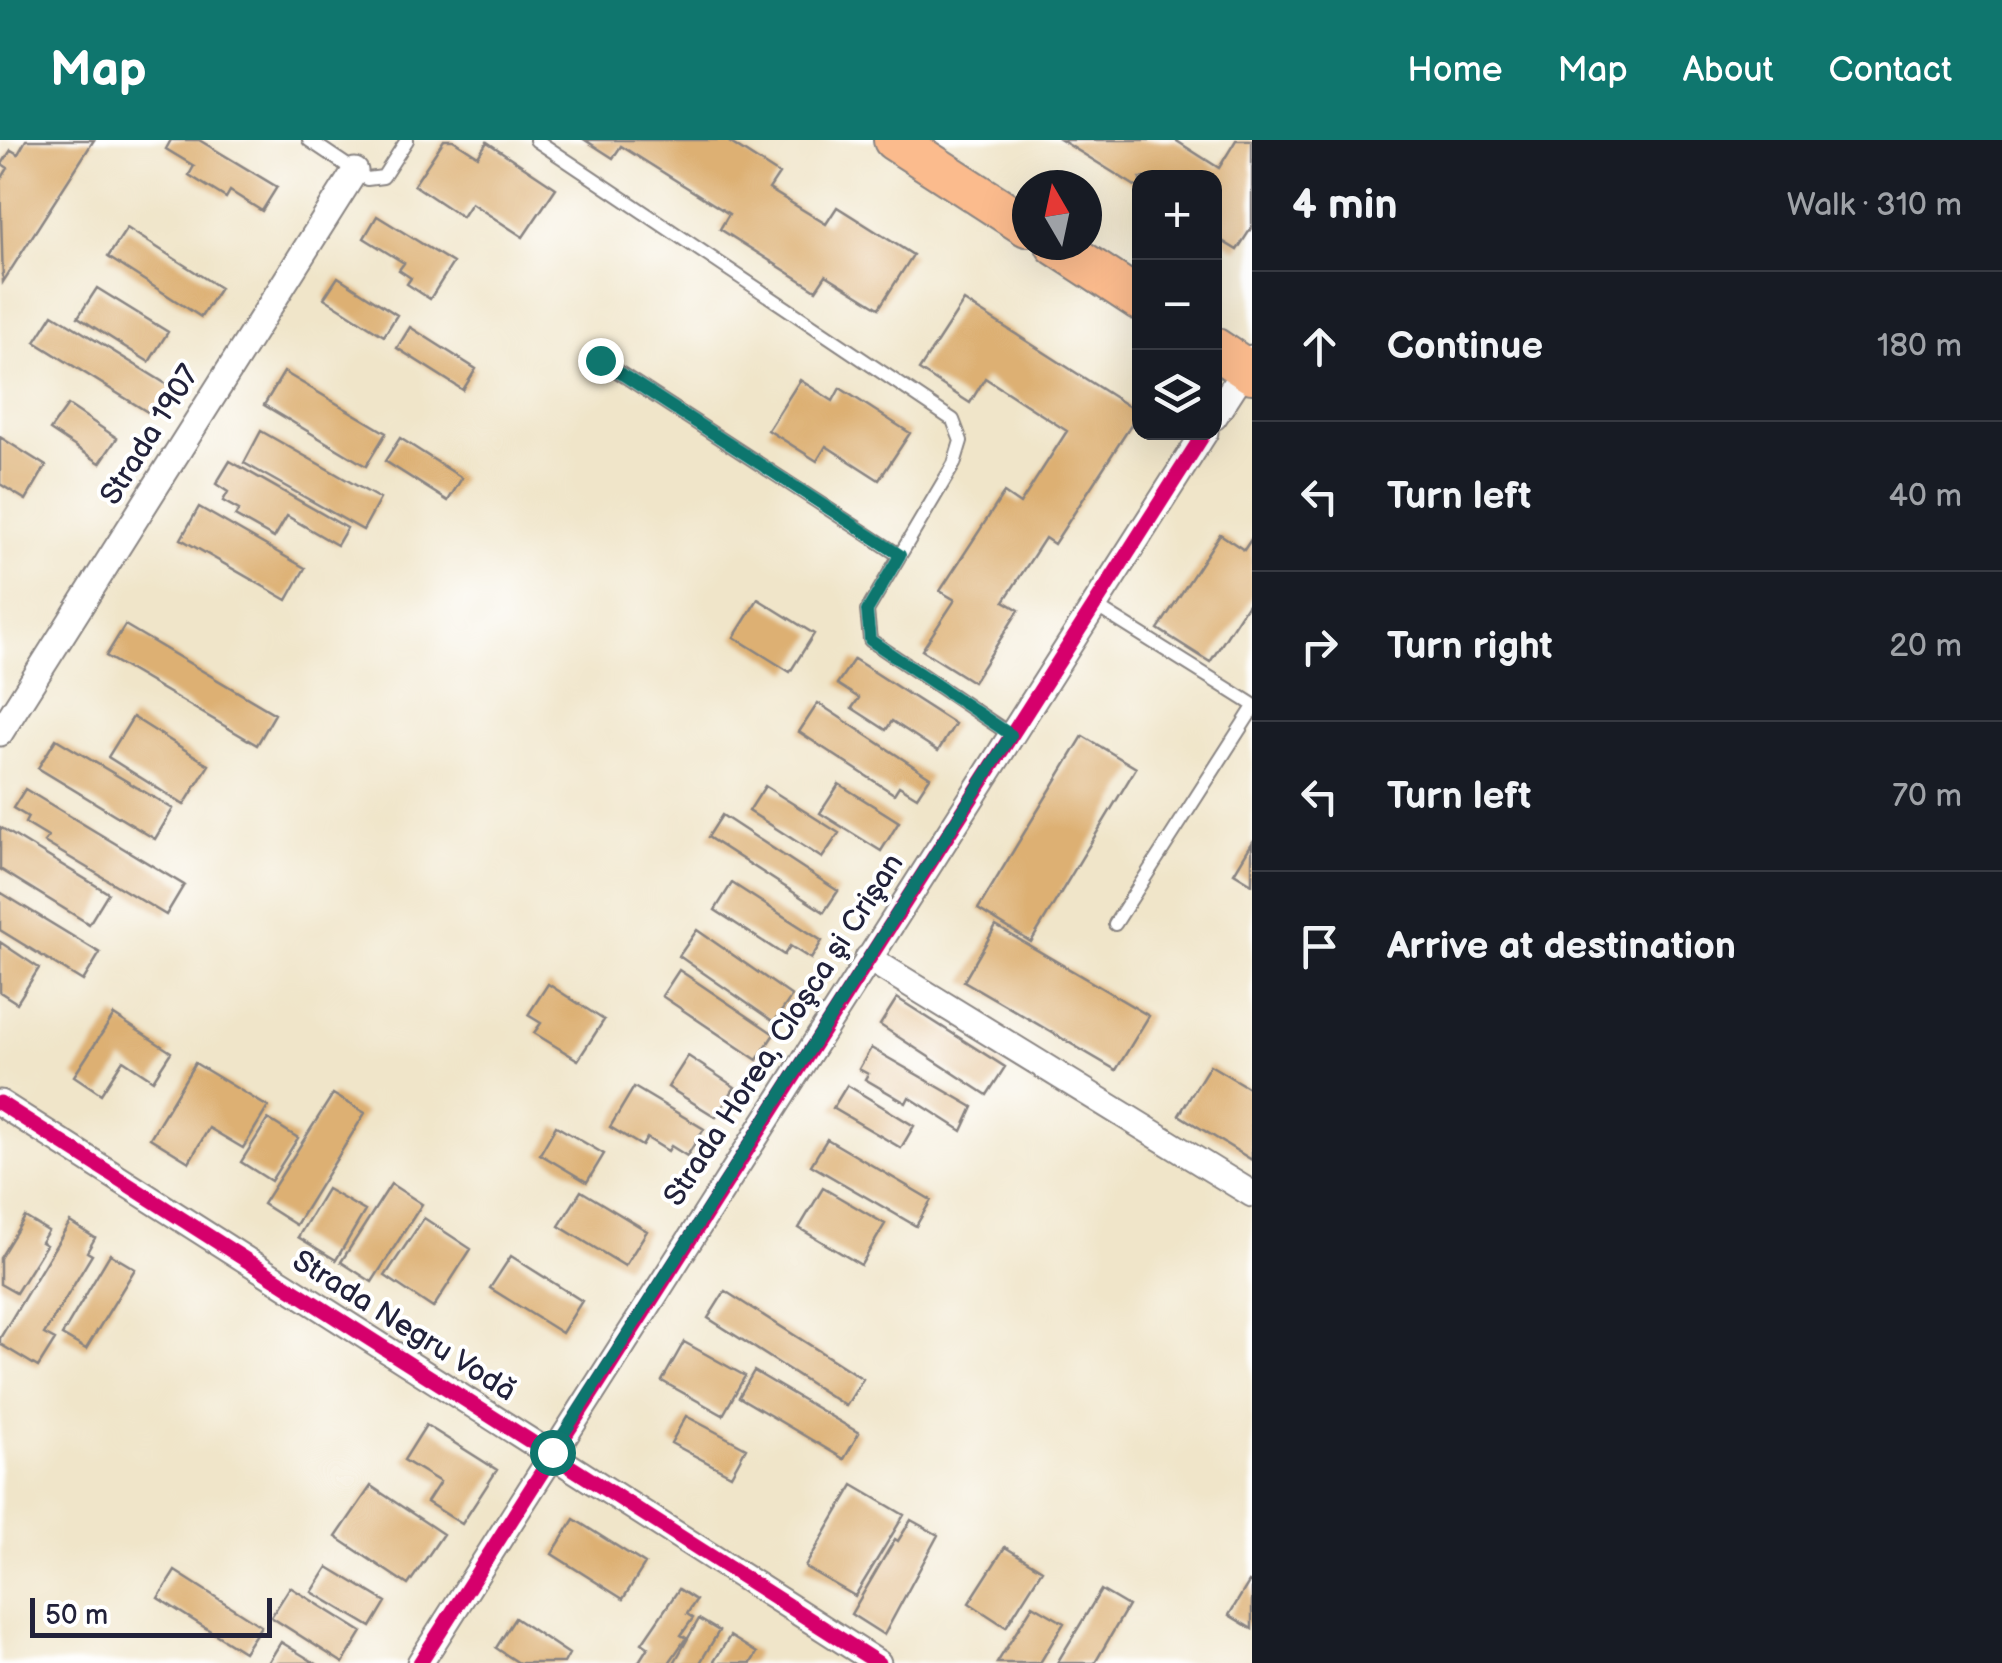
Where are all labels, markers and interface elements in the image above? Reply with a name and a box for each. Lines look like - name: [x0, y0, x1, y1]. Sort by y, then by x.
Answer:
- text: Map: [50, 42, 146, 99]
- text: Home: [1407, 49, 1502, 92]
- text: Map: [1557, 49, 1628, 92]
- text: About: [1683, 49, 1774, 92]
- text: Contact: [1829, 49, 1952, 92]
- north arrow: [1012, 170, 1102, 260]
- map controls: [1132, 170, 1222, 440]
- button: +: [1132, 170, 1222, 260]
- text: 4 min: [1292, 180, 1398, 231]
- text: Walk · 310 m: [1787, 186, 1962, 225]
- button: −: [1132, 260, 1222, 350]
- icon: ahead: [1292, 319, 1347, 374]
- text: Continue: [1387, 324, 1543, 369]
- text: 180 m: [1877, 327, 1962, 366]
- route end: [578, 338, 624, 384]
- button: layers: [1132, 350, 1222, 440]
- street label: Strada 1907: [93, 358, 207, 512]
- icon: left: [1292, 469, 1347, 524]
- text: Turn left: [1387, 474, 1531, 519]
- text: 40 m: [1889, 477, 1962, 516]
- icon: right: [1292, 619, 1347, 674]
- text: Turn right: [1387, 624, 1552, 669]
- text: 20 m: [1889, 627, 1962, 666]
- icon: left: [1292, 769, 1347, 824]
- text: Turn left: [1387, 774, 1531, 819]
- text: 70 m: [1892, 777, 1962, 816]
- street label: Strada Horea, Cloşca şi Crişan: [656, 847, 912, 1213]
- icon: arrive: [1292, 919, 1347, 974]
- text: Arrive at destination: [1387, 924, 1736, 969]
- street label: Strada Negru Vodă: [286, 1243, 522, 1409]
- route start: [530, 1430, 576, 1476]
- scale bar: [30, 1593, 272, 1638]
- text: 50 m: [45, 1599, 108, 1632]

